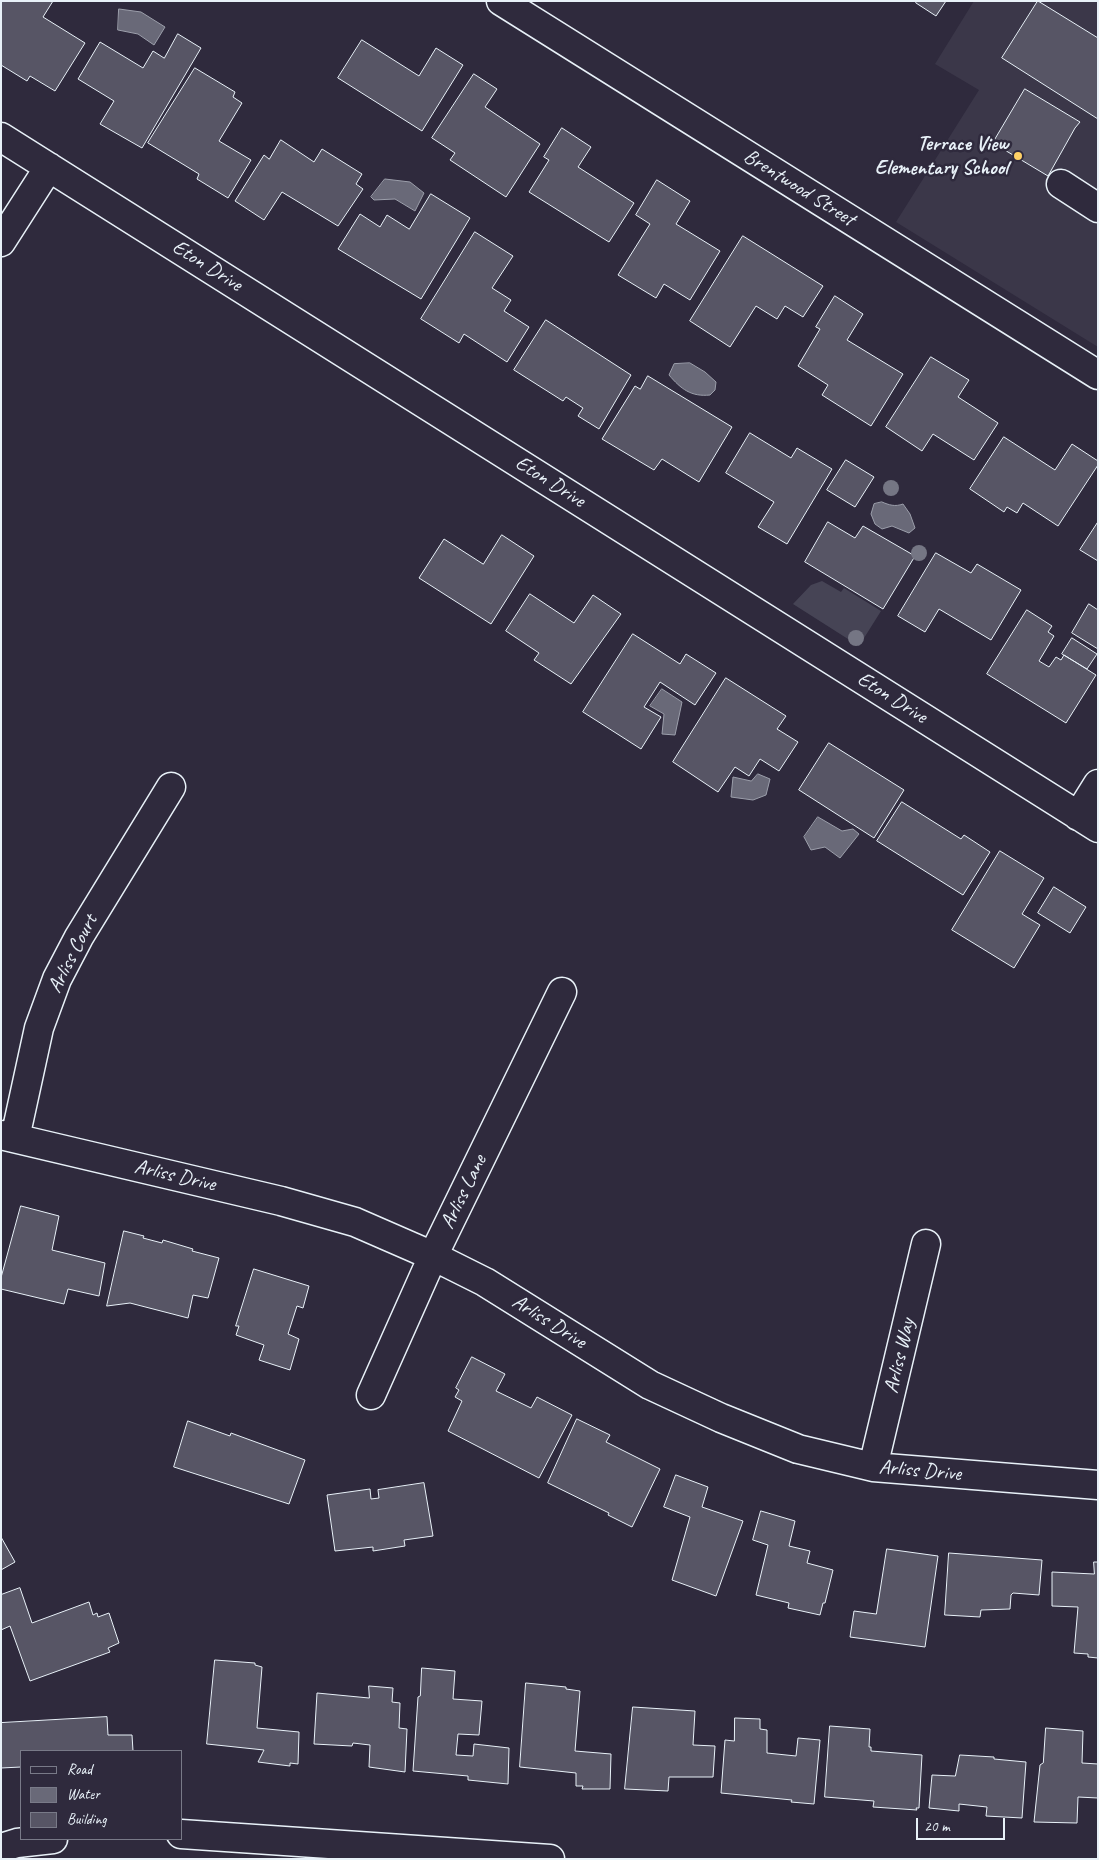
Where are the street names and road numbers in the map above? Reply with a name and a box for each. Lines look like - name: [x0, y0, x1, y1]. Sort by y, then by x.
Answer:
- street label: Brentwood Street: [739, 144, 859, 232]
- street label: Eton Drive: [167, 235, 247, 297]
- street label: Eton Drive: [510, 451, 590, 513]
- street label: Eton Drive: [852, 667, 932, 729]
- street label: Arliss Court: [43, 911, 103, 997]
- street label: Arliss Lane: [435, 1151, 493, 1233]
- street label: Arliss Drive: [132, 1154, 218, 1198]
- street label: Arliss Drive: [507, 1289, 591, 1355]
- street label: Arliss Way: [879, 1316, 921, 1396]
- street label: Arliss Drive: [878, 1455, 962, 1487]

